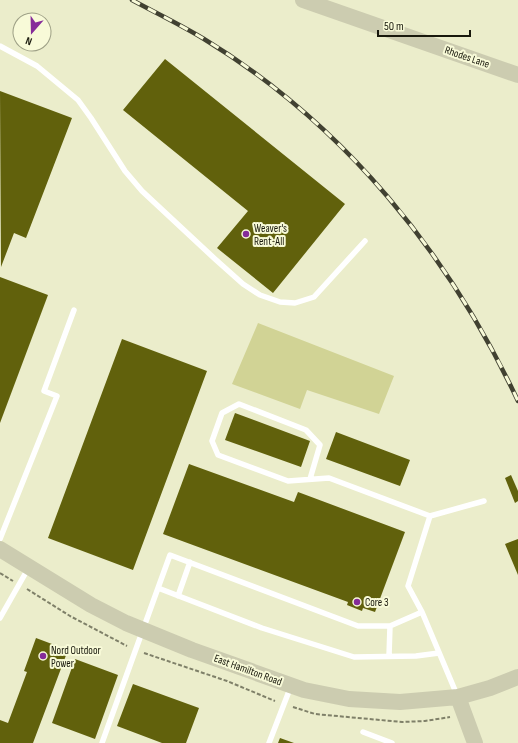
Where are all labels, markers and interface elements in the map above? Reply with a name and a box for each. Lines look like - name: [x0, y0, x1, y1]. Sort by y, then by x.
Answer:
- north arrow: [12, 12, 52, 52]
- scale bar: [378, 12, 470, 38]
- text: 50 m: [384, 19, 404, 34]
- text: N: [24, 34, 34, 48]
- street label: Rhodes Lane: [443, 43, 491, 71]
- place label: Weaver's Rent-All: [254, 222, 287, 248]
- marker: Weaver's Rent-All: [241, 229, 251, 239]
- place label: Core 3: [365, 596, 389, 609]
- marker: Core 3: [352, 597, 362, 607]
- place label: Nord Outdoor Power: [51, 644, 101, 670]
- marker: Nord Outdoor Power: [38, 651, 48, 661]
- street label: East Hamilton Road: [212, 652, 284, 688]

